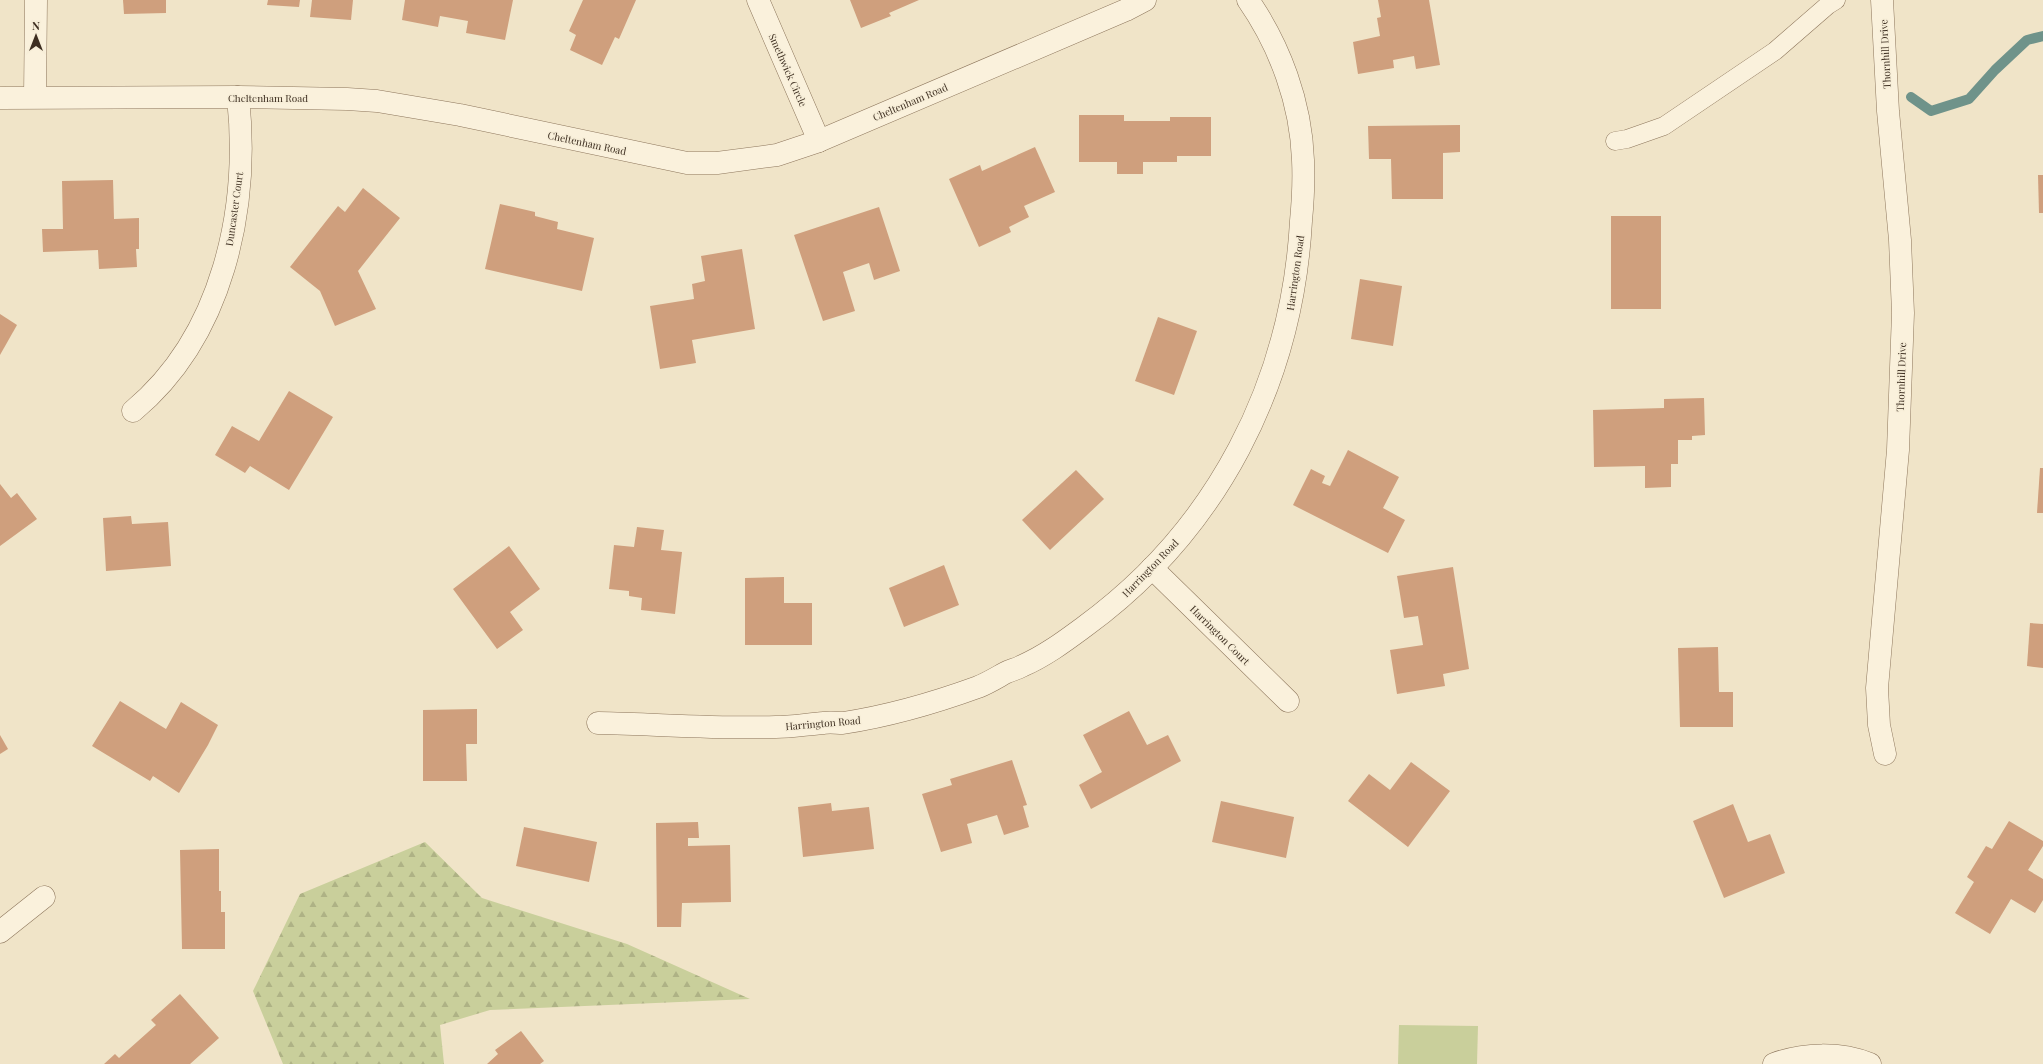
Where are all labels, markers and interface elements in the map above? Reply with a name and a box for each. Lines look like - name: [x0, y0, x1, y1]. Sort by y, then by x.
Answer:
- north arrow: [16, 16, 56, 56]
- text: N: [32, 18, 40, 33]
- street label: Thornhill Drive: [1876, 19, 1894, 89]
- street label: Smethwick Circle: [766, 31, 810, 109]
- street label: Cheltenham Road: [870, 80, 950, 124]
- street label: Cheltenham Road: [228, 91, 308, 105]
- street label: Cheltenham Road: [546, 128, 628, 158]
- street label: Duncaster Court: [222, 171, 246, 247]
- street label: Harrington Road: [1283, 234, 1307, 311]
- street label: Thornhill Drive: [1893, 342, 1909, 412]
- street label: Harrington Road: [1119, 536, 1181, 600]
- street label: Harrington Court: [1187, 602, 1253, 668]
- street label: Harrington Road: [785, 713, 862, 733]

